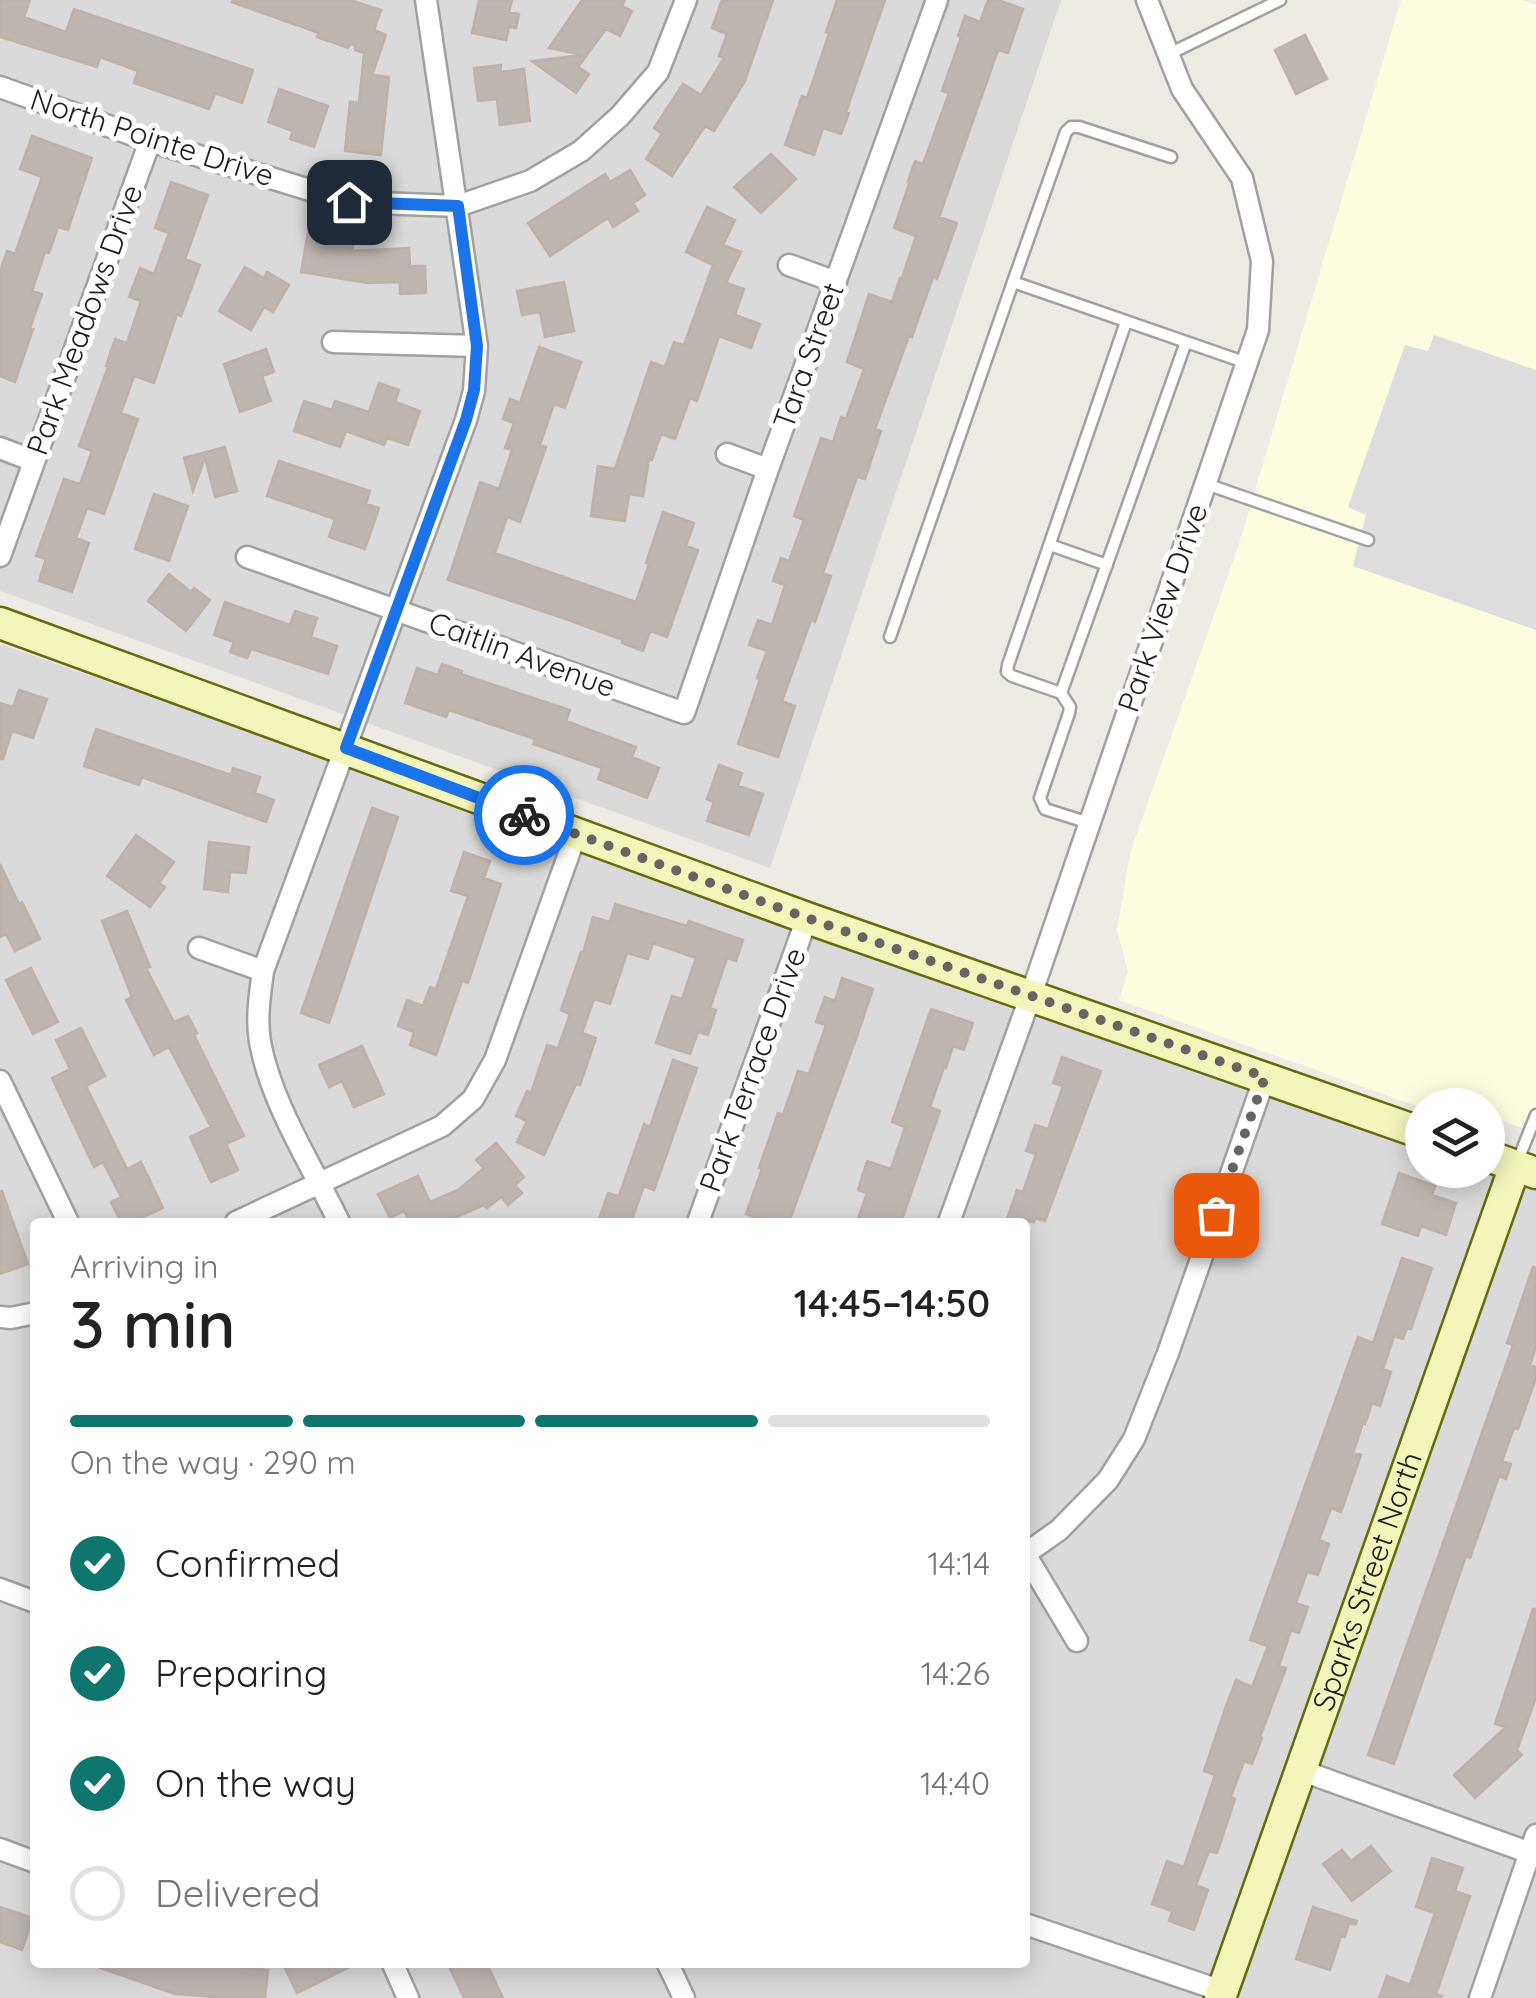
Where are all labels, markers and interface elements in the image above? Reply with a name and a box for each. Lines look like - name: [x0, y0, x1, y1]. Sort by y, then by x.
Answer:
- street label: North Pointe Drive: [26, 80, 279, 194]
- pin: [307, 160, 392, 245]
- icon: home: [322, 175, 377, 230]
- street label: Park Meadows Drive: [17, 179, 151, 460]
- street label: Tara Street: [764, 277, 852, 434]
- street label: Park View Drive: [1109, 498, 1216, 717]
- street label: Caitlin Avenue: [424, 603, 621, 705]
- courier: [474, 765, 574, 865]
- icon: bike: [497, 788, 552, 843]
- street label: Park Terrace Drive: [690, 942, 814, 1197]
- map controls: [1405, 1088, 1505, 1188]
- button: layers: [1405, 1088, 1505, 1188]
- pin: [1174, 1173, 1259, 1258]
- icon: bag: [1189, 1188, 1244, 1243]
- text: Arriving in: [70, 1246, 219, 1286]
- text: 14:45–14:50: [794, 1279, 990, 1327]
- text: 3 min: [70, 1283, 236, 1364]
- text: On the way · 290 m: [70, 1442, 356, 1482]
- street label: Sparks Street North: [1303, 1447, 1430, 1716]
- icon: check: [70, 1536, 125, 1591]
- text: Confirmed: [155, 1539, 340, 1587]
- text: 14:14: [928, 1543, 990, 1583]
- icon: check: [70, 1646, 125, 1701]
- text: Preparing: [155, 1649, 327, 1697]
- text: 14:26: [921, 1653, 990, 1693]
- icon: check: [70, 1756, 125, 1811]
- text: On the way: [155, 1759, 356, 1807]
- text: 14:40: [920, 1763, 990, 1803]
- text: Delivered: [155, 1869, 321, 1917]

